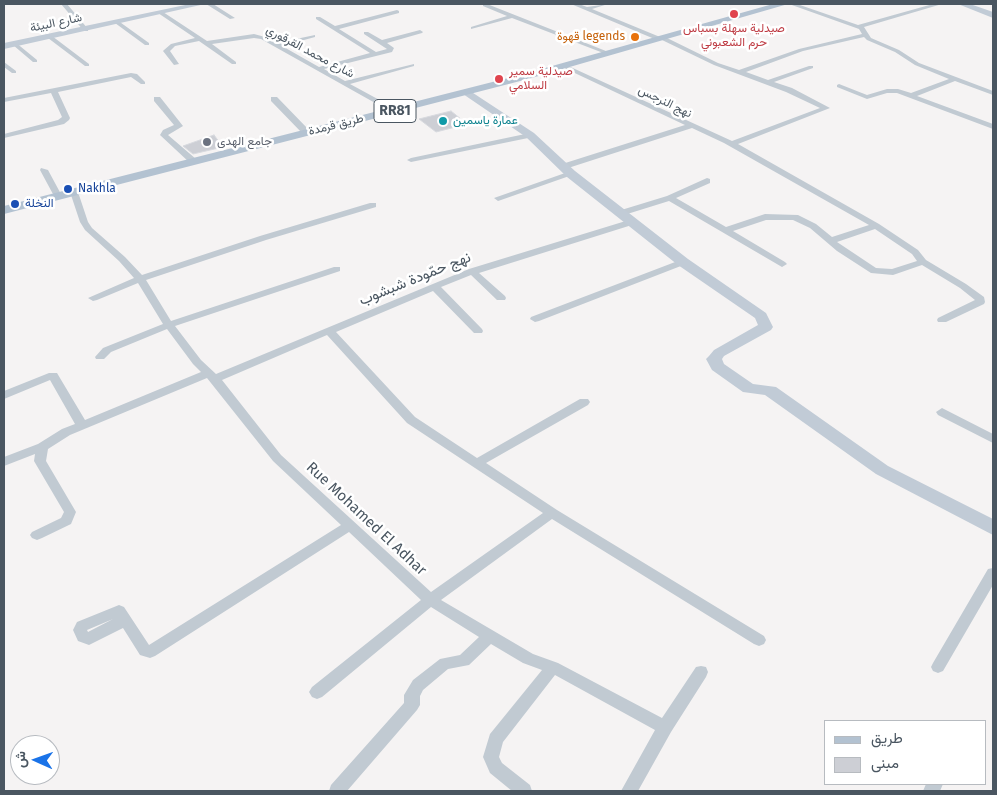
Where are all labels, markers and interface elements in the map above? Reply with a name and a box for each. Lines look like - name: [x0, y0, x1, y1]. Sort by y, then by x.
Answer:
- marker: صيدلية سهلة بسباس حرم الشعبوني: [728, 8, 740, 20]
- street label: شارع البيئة: [29, 10, 83, 36]
- place label: صيدلية سهلة بسباس حرم الشعبوني: [683, 22, 785, 50]
- street label: شارع محمد القرقوري: [263, 23, 357, 81]
- place label: قهوة legends: [557, 30, 625, 44]
- marker: قهوة legends: [629, 31, 641, 43]
- place label: صيدلية سمير السلامي: [509, 65, 573, 93]
- marker: صيدلية سمير السلامي: [493, 73, 505, 85]
- street label: نهج النرجس: [636, 83, 694, 121]
- road number: RR81: [374, 100, 416, 122]
- street label: طريق قرمدة: [307, 111, 365, 139]
- place label: عمارة ياسمين: [453, 114, 518, 128]
- marker: عمارة ياسمين: [437, 115, 449, 127]
- place label: جامع الهدى: [217, 135, 272, 149]
- marker: جامع الهدى: [201, 136, 213, 148]
- place label: Nakhla: [78, 182, 116, 196]
- marker: Nakhla: [62, 183, 74, 195]
- place label: النخلة: [25, 197, 54, 211]
- marker: النخلة: [9, 198, 21, 210]
- street label: نهج حمّودة شبشوب: [356, 248, 474, 310]
- street label: Rue Mohamed El Adhar: [302, 459, 430, 579]
- legend: [824, 720, 987, 785]
- text: طريق: [871, 729, 903, 747]
- north arrow: [10, 735, 60, 785]
- text: ش: [12, 751, 29, 768]
- text: مبنى: [871, 754, 899, 772]

